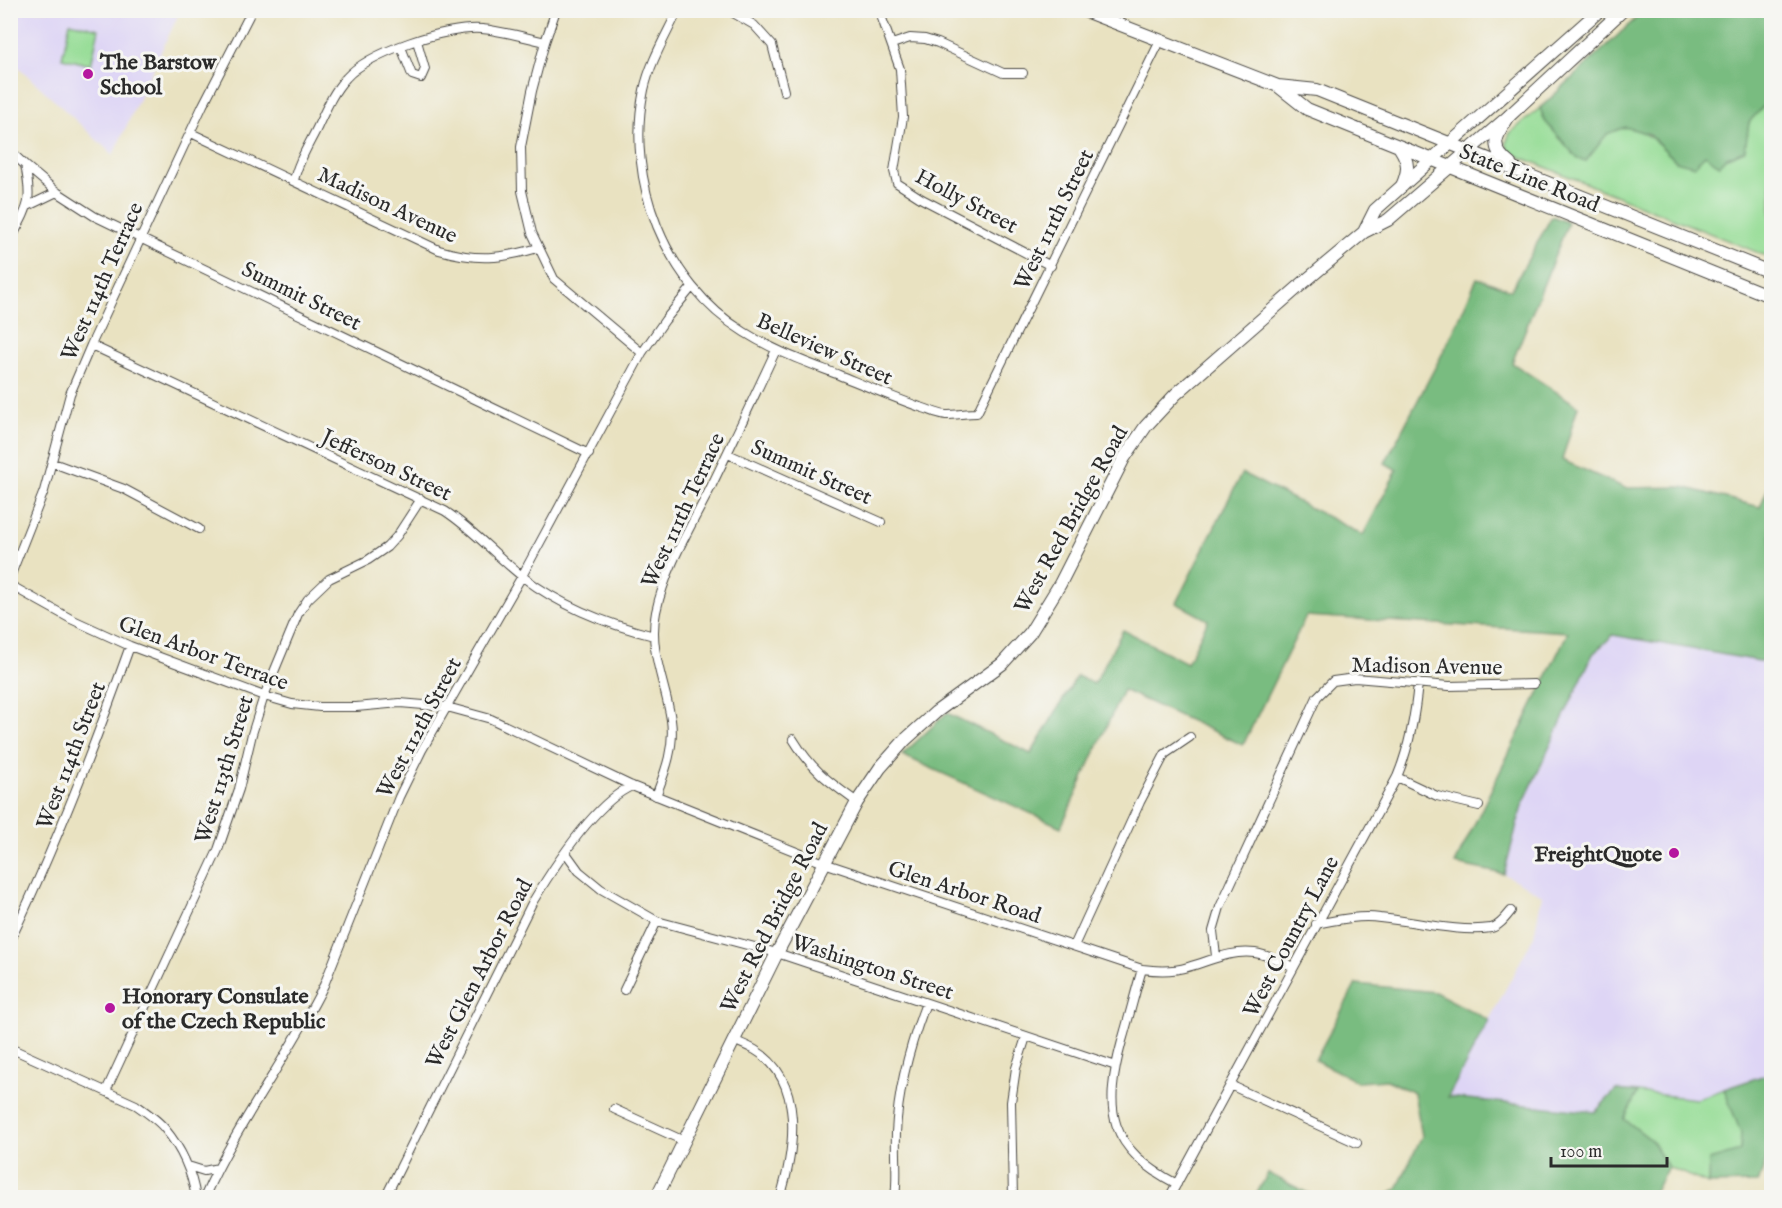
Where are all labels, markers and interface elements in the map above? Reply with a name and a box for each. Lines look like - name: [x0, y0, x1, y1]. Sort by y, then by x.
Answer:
- place label: The Barstow School: [99, 49, 218, 102]
- marker: The Barstow School: [81, 67, 95, 81]
- street label: State Line Road: [1455, 138, 1604, 220]
- street label: West 111th Street: [1009, 144, 1101, 295]
- street label: Madison Avenue: [313, 161, 462, 250]
- street label: Holly Street: [910, 163, 1023, 241]
- street label: West 114th Terrace: [55, 198, 150, 365]
- street label: Summit Street: [237, 256, 366, 338]
- street label: Belleview Street: [752, 307, 897, 393]
- street label: West Red Bridge Road: [1009, 421, 1135, 619]
- street label: Jefferson Street: [314, 422, 456, 508]
- street label: West 111th Terrace: [636, 429, 732, 593]
- street label: Summit Street: [746, 434, 876, 512]
- street label: Glen Arbor Terrace: [115, 610, 292, 698]
- street label: West 112th Street: [371, 652, 469, 803]
- street label: Madison Avenue: [1351, 652, 1503, 682]
- street label: West 114th Street: [31, 677, 113, 834]
- street label: West 113th Street: [189, 692, 261, 847]
- street label: West Red Bridge Road: [715, 818, 835, 1018]
- place label: FreightQuote: [1534, 841, 1662, 869]
- marker: FreightQuote: [1667, 846, 1681, 860]
- street label: West Country Lane: [1237, 851, 1346, 1022]
- street label: Glen Arbor Road: [884, 855, 1045, 931]
- street label: West Glen Arbor Road: [420, 874, 540, 1073]
- street label: Washington Street: [788, 929, 957, 1007]
- place label: Honorary Consulate of the Czech Republic: [122, 983, 326, 1036]
- marker: Honorary Consulate of the Czech Republic: [103, 1001, 117, 1015]
- scale bar: [1551, 1130, 1666, 1168]
- text: 100 m: [1560, 1141, 1602, 1164]

